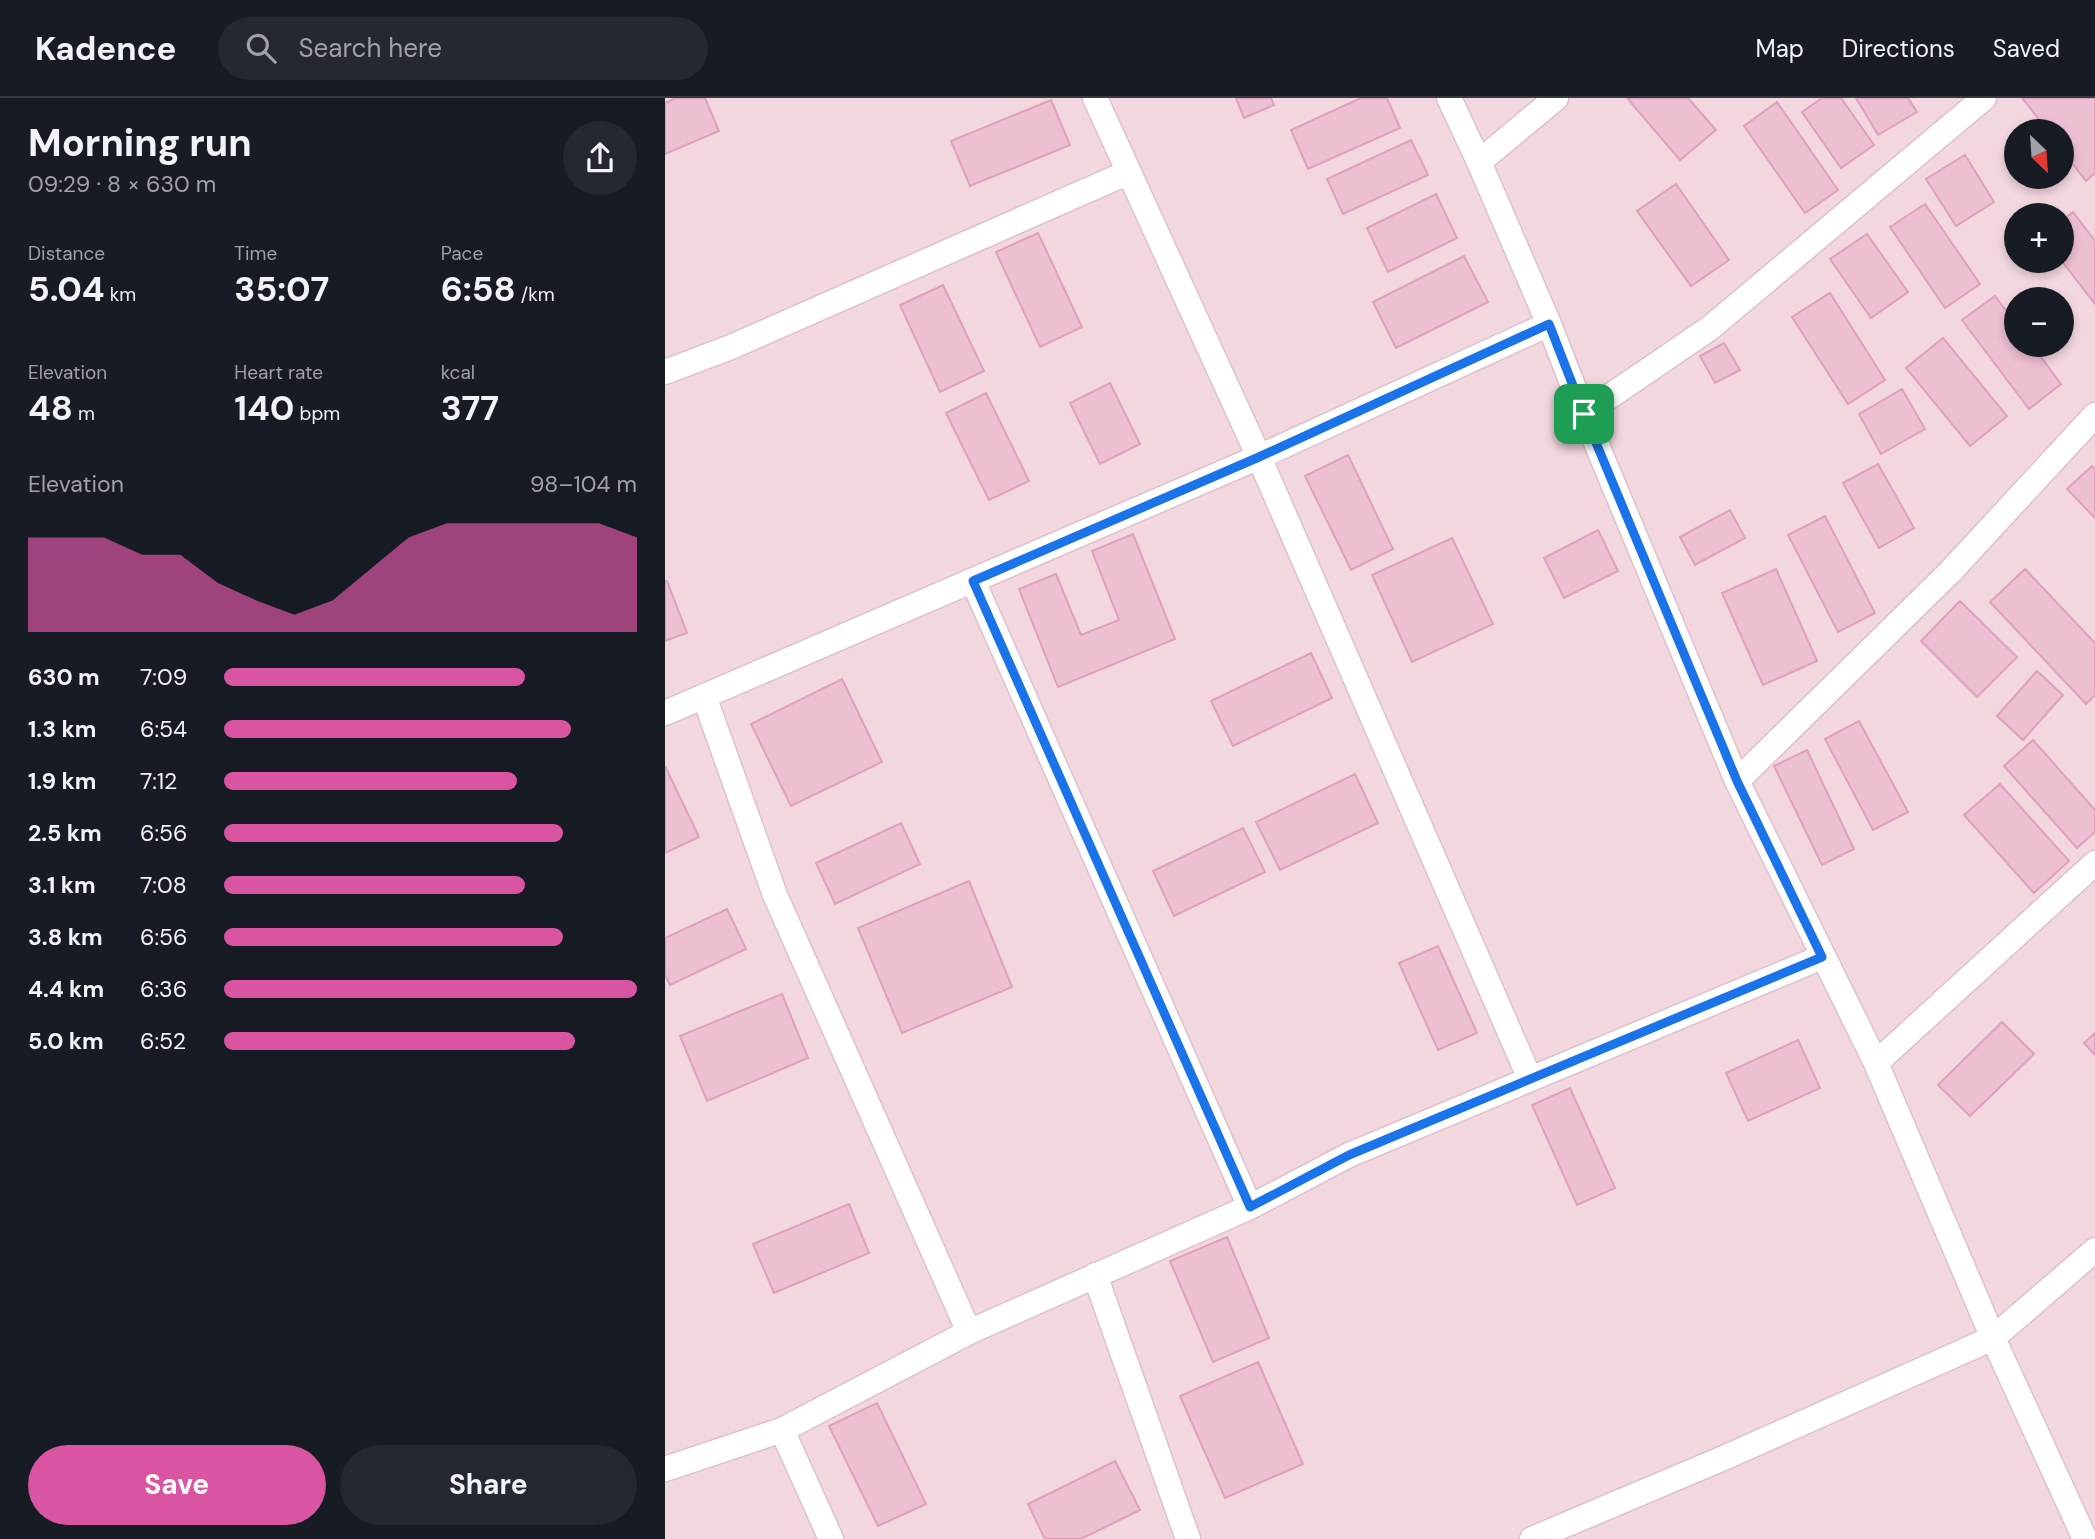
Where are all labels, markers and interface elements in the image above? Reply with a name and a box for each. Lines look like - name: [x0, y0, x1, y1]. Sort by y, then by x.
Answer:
- search box: [218, 17, 708, 80]
- text: Kadence: [35, 27, 176, 70]
- icon: search: [242, 29, 280, 67]
- text: Search here: [298, 31, 442, 65]
- text: Map: [1756, 33, 1804, 64]
- text: Directions: [1842, 33, 1955, 64]
- text: Saved: [1993, 33, 2060, 64]
- text: Morning run: [28, 118, 252, 168]
- north arrow: [2004, 119, 2074, 189]
- map controls: [2004, 119, 2074, 357]
- button: share: [563, 121, 637, 195]
- text: 09:29 · 8 × 630 m: [28, 169, 216, 199]
- button: +: [2004, 203, 2074, 273]
- text: Distance: [28, 241, 105, 266]
- text: Time: [234, 241, 277, 266]
- text: Pace: [441, 241, 483, 266]
- text: 5.04: [28, 266, 105, 312]
- text: 35:07: [234, 266, 329, 312]
- text: 6:58: [441, 266, 516, 312]
- text: km: [105, 282, 136, 307]
- text: /km: [516, 282, 555, 307]
- button: −: [2004, 287, 2074, 357]
- text: Elevation: [28, 360, 107, 385]
- text: Heart rate: [234, 360, 323, 385]
- text: kcal: [441, 360, 475, 385]
- pin: [1554, 384, 1614, 444]
- text: 48: [28, 385, 73, 431]
- text: 140: [234, 385, 294, 431]
- text: 377: [441, 385, 499, 431]
- icon: arrive: [1565, 395, 1603, 433]
- text: m: [73, 401, 95, 426]
- text: bpm: [294, 401, 340, 426]
- text: Elevation: [28, 469, 124, 499]
- text: 98–104 m: [530, 469, 637, 499]
- text: 630 m: [28, 662, 100, 692]
- text: 7:09: [140, 662, 187, 692]
- text: 1.3 km: [28, 714, 96, 744]
- text: 6:54: [140, 714, 187, 744]
- text: 1.9 km: [28, 766, 96, 796]
- text: 7:12: [140, 766, 177, 796]
- text: 2.5 km: [28, 818, 102, 848]
- text: 6:56: [140, 818, 188, 848]
- text: 3.1 km: [28, 870, 96, 900]
- text: 7:08: [140, 870, 187, 900]
- text: 3.8 km: [28, 922, 103, 952]
- text: 6:56: [140, 922, 188, 952]
- text: 4.4 km: [28, 974, 104, 1004]
- text: 6:36: [140, 974, 187, 1004]
- text: 5.0 km: [28, 1026, 104, 1056]
- text: 6:52: [140, 1026, 186, 1056]
- button: Save: [28, 1445, 326, 1525]
- button: Share: [340, 1445, 637, 1525]

